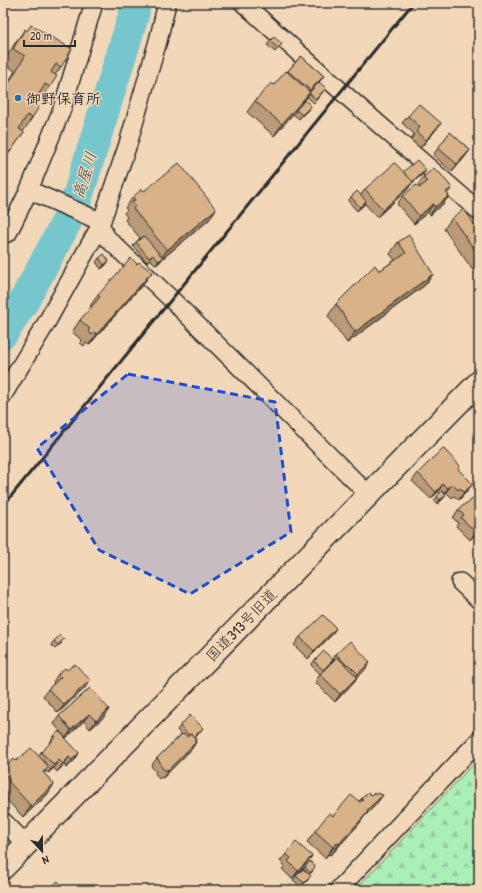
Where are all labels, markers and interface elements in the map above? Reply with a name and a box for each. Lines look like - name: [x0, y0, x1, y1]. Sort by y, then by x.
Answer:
- scale bar: [24, 22, 75, 48]
- text: 20 m: [30, 27, 52, 44]
- place label: 御野保育所: [26, 88, 101, 109]
- marker: 御野保育所: [13, 93, 23, 103]
- water label: 高屋川: [66, 149, 102, 201]
- street label: 国道313号旧道: [201, 584, 281, 666]
- north arrow: [22, 831, 62, 871]
- text: N: [40, 853, 51, 868]

